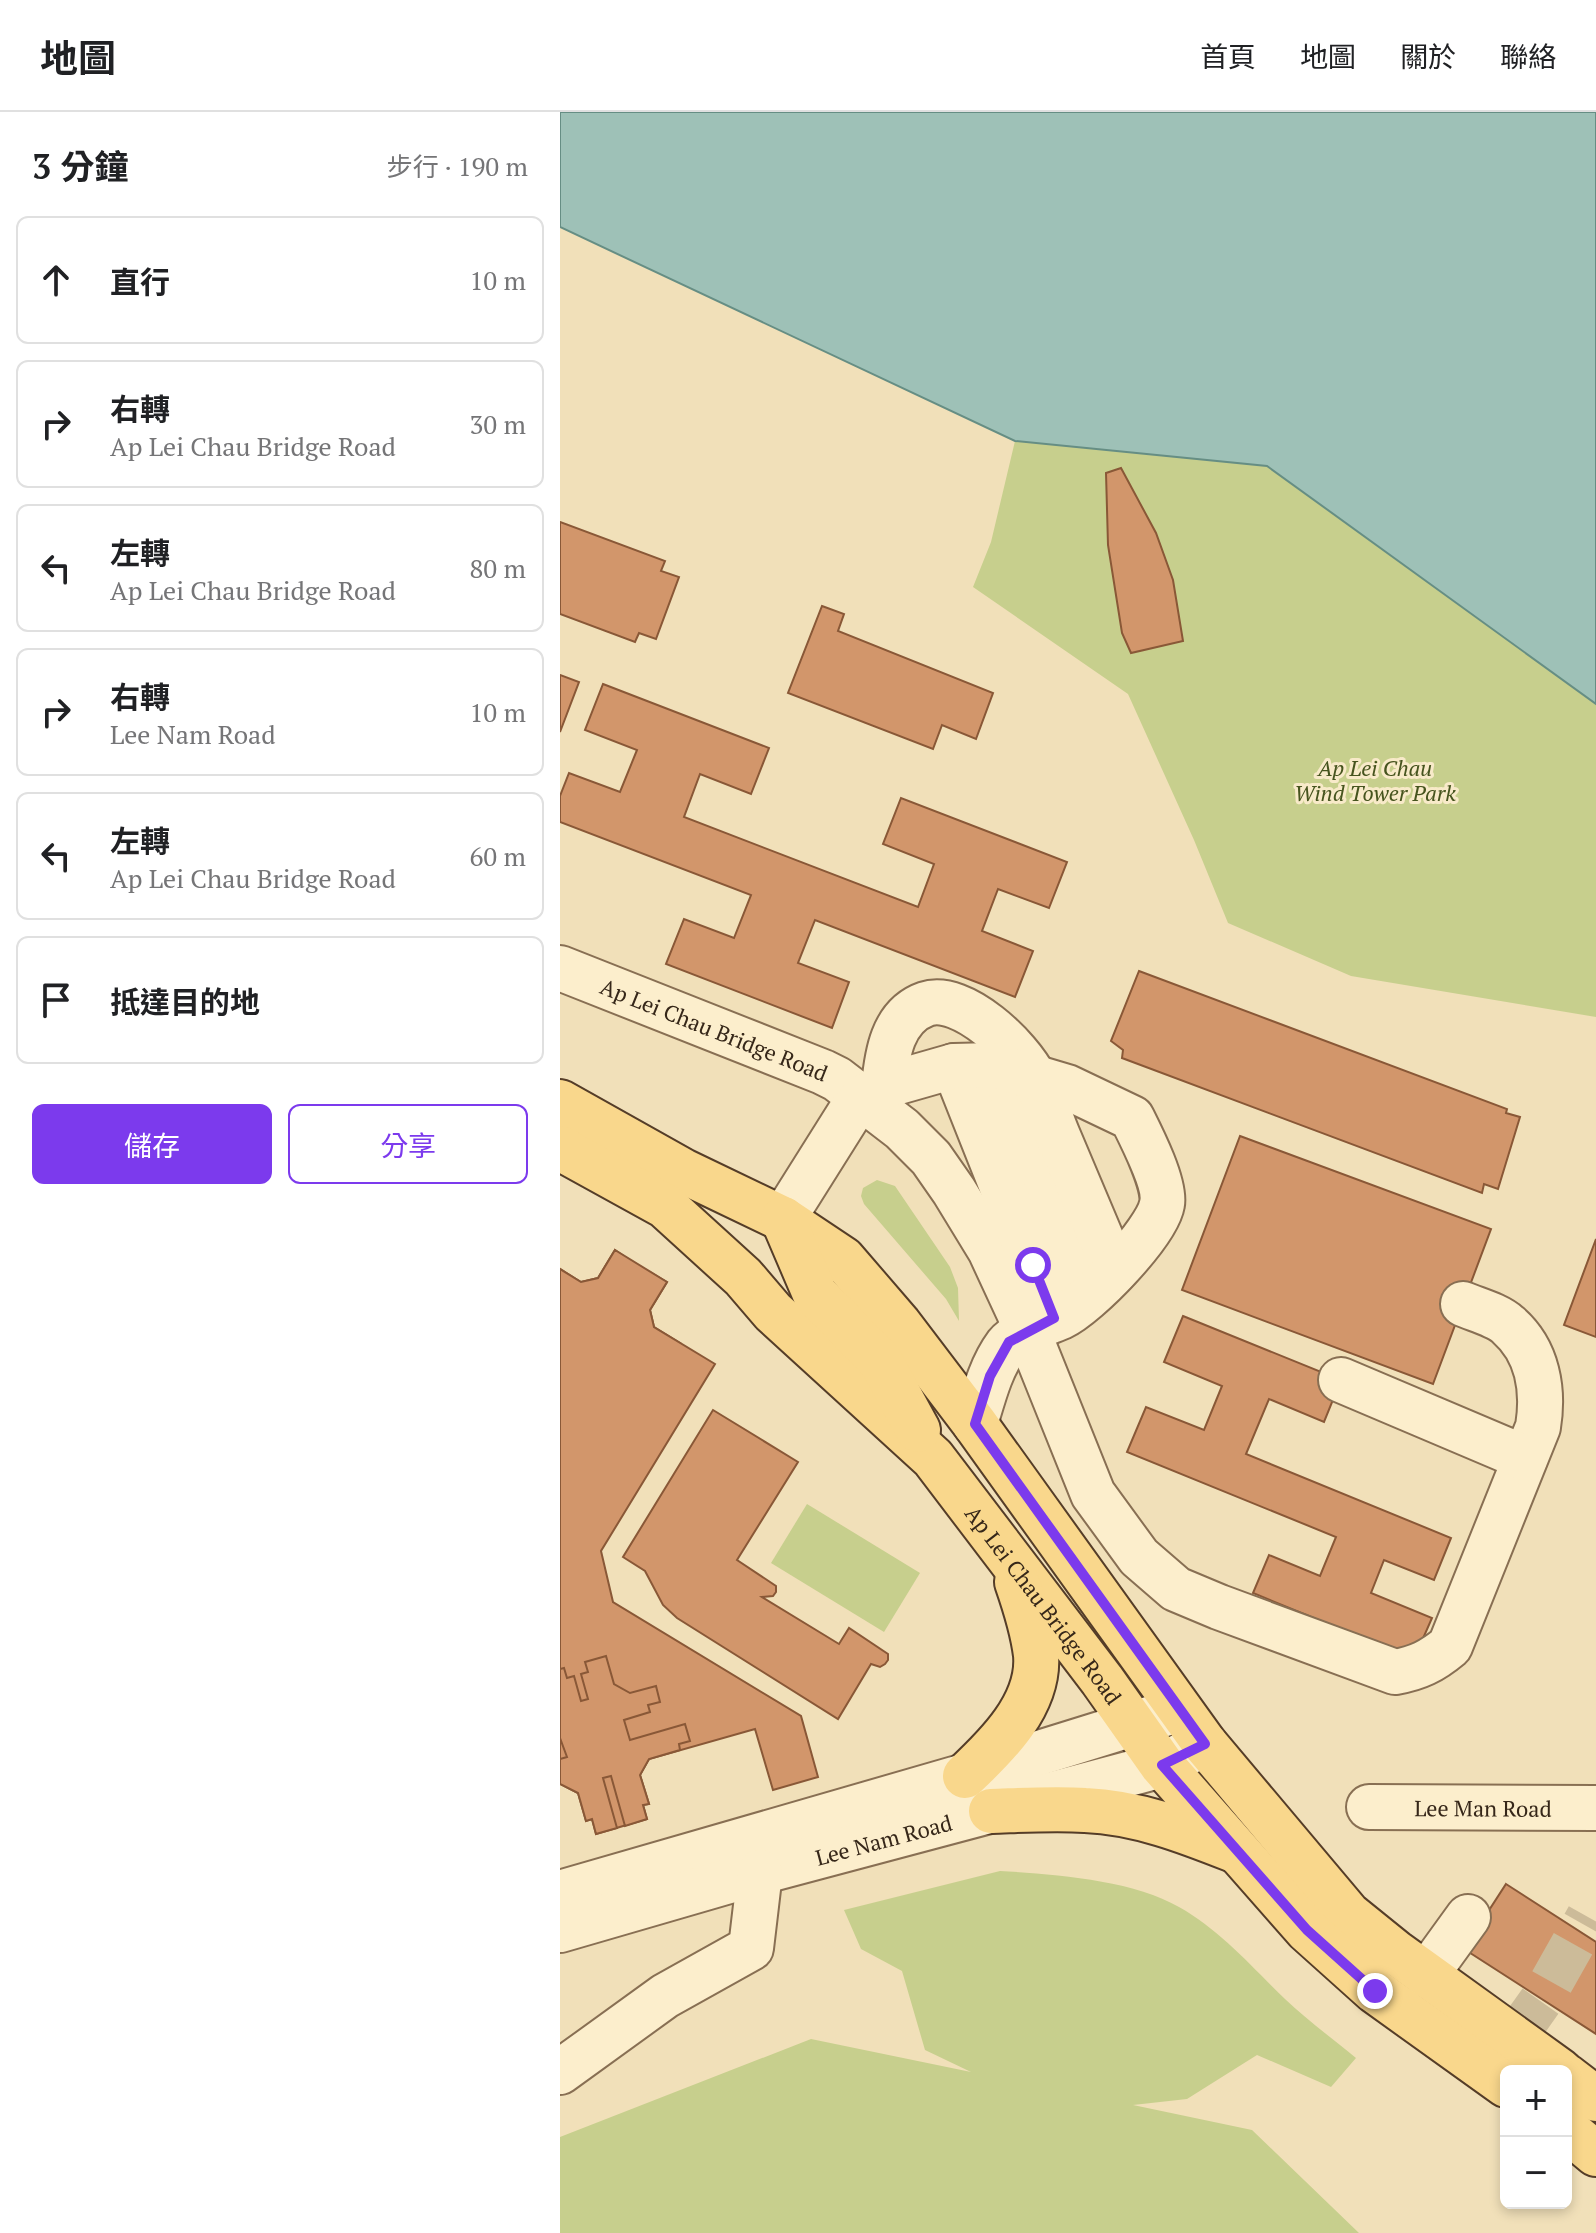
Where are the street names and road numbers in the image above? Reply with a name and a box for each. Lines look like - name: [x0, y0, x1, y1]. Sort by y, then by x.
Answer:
- street label: Ap Lei Chau Bridge Road: [596, 971, 832, 1087]
- street label: Ap Lei Chau Bridge Road: [959, 1499, 1129, 1710]
- street label: Lee Man Road: [1414, 1793, 1552, 1822]
- street label: Lee Nam Road: [812, 1807, 955, 1871]

